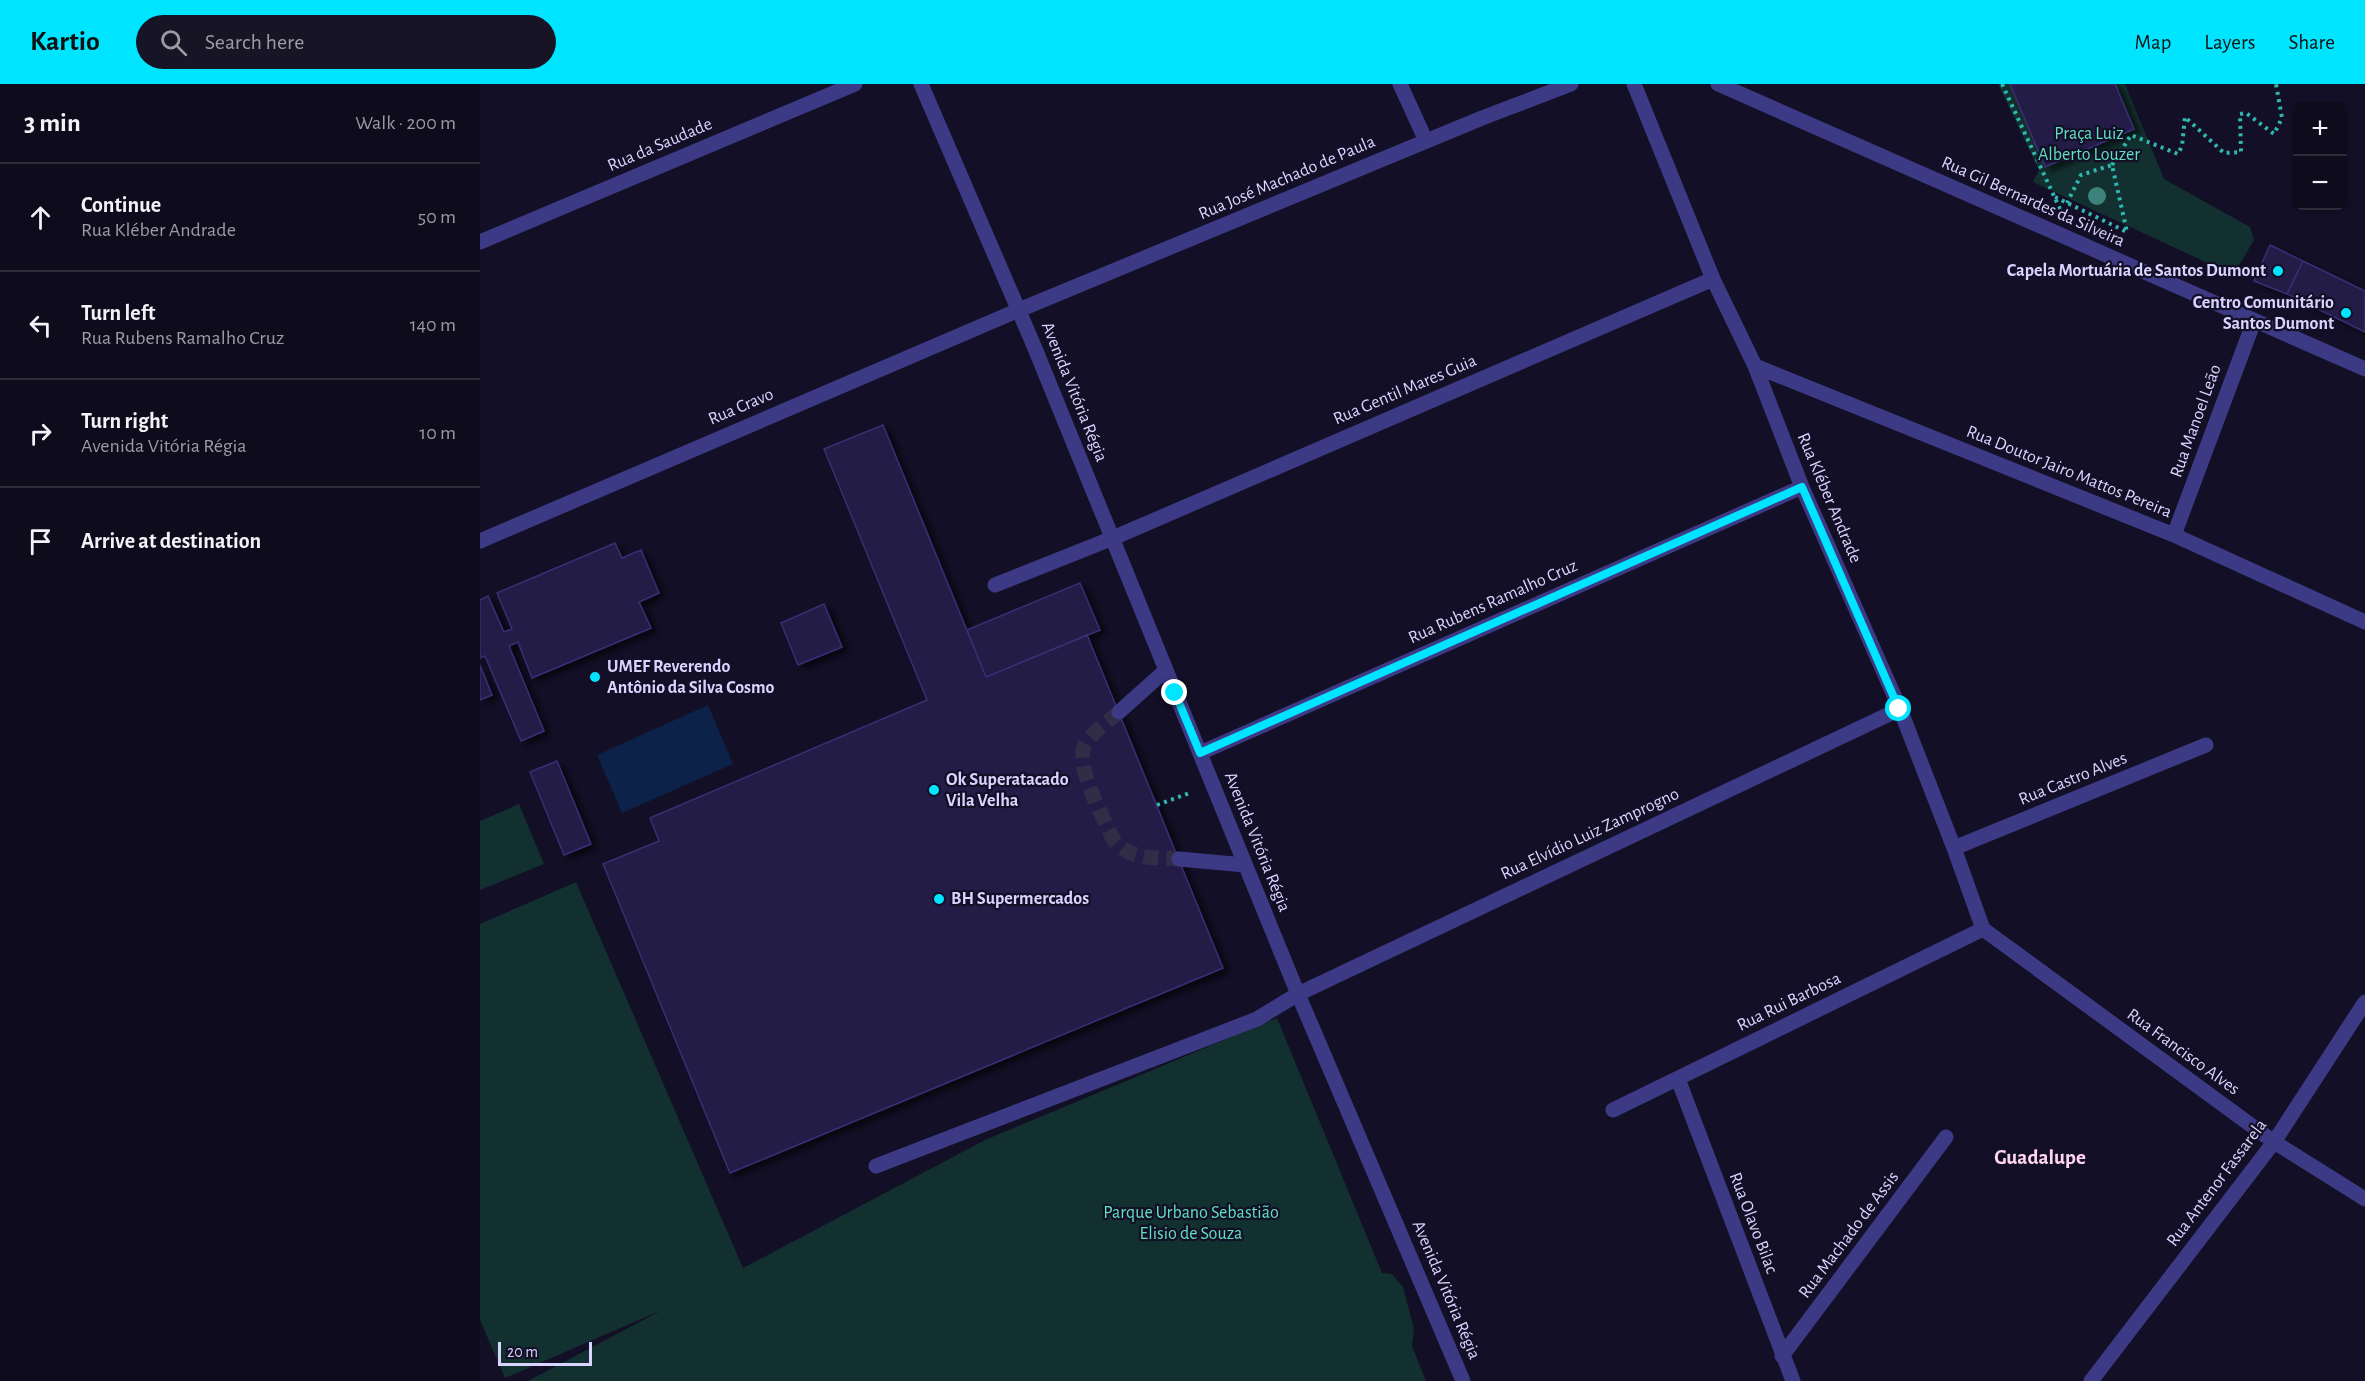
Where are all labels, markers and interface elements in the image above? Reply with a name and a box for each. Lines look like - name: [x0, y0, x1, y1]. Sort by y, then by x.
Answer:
- search box: [136, 15, 556, 69]
- icon: search: [157, 26, 190, 59]
- text: Kartio: [30, 28, 100, 56]
- text: Search here: [205, 31, 304, 53]
- text: Map: [2135, 32, 2171, 53]
- text: Layers: [2204, 32, 2255, 53]
- text: Share: [2288, 32, 2335, 53]
- map controls: [2293, 102, 2347, 210]
- button: +: [2293, 102, 2347, 156]
- text: 3 min: [24, 110, 81, 136]
- text: Walk · 200 m: [355, 113, 456, 133]
- street label: Rua da Saudade: [605, 115, 715, 175]
- park label: Praça Luiz Alberto Louzer: [2038, 125, 2140, 164]
- street label: Rua José Machado de Paula: [1196, 133, 1378, 223]
- street label: Rua Gil Bernardes da Silveira: [1939, 153, 2127, 251]
- button: −: [2293, 156, 2347, 210]
- text: Continue: [81, 194, 161, 216]
- icon: ahead: [24, 201, 57, 234]
- text: 50 m: [418, 207, 456, 227]
- text: Rua Kléber Andrade: [81, 220, 236, 240]
- place label: Capela Mortuária de Santos Dumont: [2007, 262, 2266, 280]
- marker: Capela Mortuária de Santos Dumont: [2271, 264, 2285, 278]
- place label: Centro Comunitário Santos Dumont: [2193, 294, 2334, 333]
- text: Turn left: [81, 302, 155, 324]
- marker: Centro Comunitário Santos Dumont: [2339, 306, 2353, 320]
- icon: left: [24, 309, 57, 342]
- text: 140 m: [410, 315, 456, 335]
- street label: Avenida Vitória Régia: [1038, 320, 1110, 464]
- text: Rua Rubens Ramalho Cruz: [81, 328, 284, 348]
- street label: Rua Gentil Mares Guia: [1331, 352, 1479, 428]
- street label: Rua Manoel Leão: [2167, 362, 2225, 480]
- street label: Rua Cravo: [706, 385, 776, 429]
- text: Turn right: [81, 410, 168, 432]
- icon: right: [24, 417, 57, 450]
- text: 10 m: [419, 423, 456, 443]
- street label: Rua Doutor Jairo Mattos Pereira: [1964, 423, 2174, 521]
- street label: Rua Kléber Andrade: [1793, 430, 1865, 566]
- text: Avenida Vitória Régia: [81, 436, 247, 456]
- icon: arrive: [24, 525, 57, 558]
- text: Arrive at destination: [81, 530, 261, 552]
- street label: Rua Rubens Ramalho Cruz: [1406, 557, 1580, 647]
- place label: UMEF Reverendo Antônio da Silva Cosmo: [607, 658, 775, 697]
- marker: UMEF Reverendo Antônio da Silva Cosmo: [588, 670, 602, 684]
- route end: [1161, 679, 1187, 705]
- route start: [1885, 695, 1911, 721]
- street label: Rua Castro Alves: [2016, 749, 2130, 809]
- street label: Avenida Vitória Régia: [1221, 770, 1293, 914]
- place label: Ok Superatacado Vila Velha: [946, 771, 1069, 810]
- marker: Ok Superatacado Vila Velha: [927, 783, 941, 797]
- street label: Rua Elvídio Luiz Zamprogno: [1498, 785, 1682, 883]
- place label: BH Supermercados: [951, 890, 1089, 908]
- marker: BH Supermercados: [932, 892, 946, 906]
- street label: Rua Rui Barbosa: [1734, 969, 1844, 1035]
- street label: Rua Francisco Alves: [2123, 1005, 2243, 1099]
- street label: Rua Antenor Fassarela: [2163, 1116, 2271, 1250]
- district label: Guadalupe: [1994, 1147, 2086, 1168]
- street label: Rua Machado de Assis: [1796, 1168, 1902, 1302]
- street label: Rua Olavo Bilac: [1725, 1170, 1781, 1276]
- park label: Parque Urbano Sebastião Elisio de Souza: [1103, 1204, 1279, 1243]
- street label: Avenida Vitória Régia: [1409, 1218, 1483, 1362]
- scale bar: [498, 1339, 592, 1366]
- text: 20 m: [507, 1344, 538, 1360]

